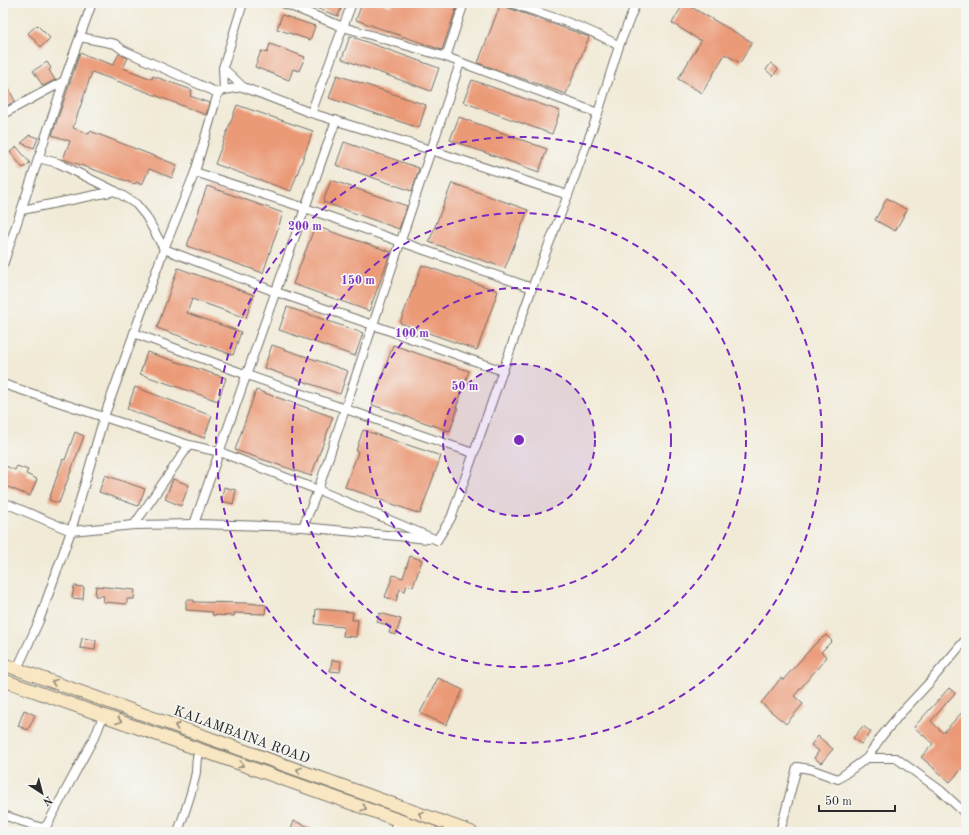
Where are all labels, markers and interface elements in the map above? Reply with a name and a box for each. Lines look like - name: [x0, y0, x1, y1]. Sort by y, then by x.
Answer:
- text: 200 m: [288, 221, 322, 233]
- text: 150 m: [341, 274, 375, 287]
- text: 100 m: [395, 328, 429, 340]
- text: 50 m: [452, 380, 479, 393]
- centre of rings: [512, 433, 526, 447]
- one-way arrow: [51, 679, 58, 687]
- street label: KALAMBAINA ROAD: [172, 704, 312, 766]
- one-way arrow: [115, 717, 122, 725]
- one-way arrow: [173, 723, 180, 731]
- one-way arrow: [238, 760, 245, 768]
- one-way arrow: [296, 766, 303, 775]
- north arrow: [22, 773, 62, 813]
- scale bar: [819, 787, 895, 813]
- text: N: [40, 793, 54, 807]
- text: 50 m: [825, 795, 852, 808]
- one-way arrow: [360, 803, 367, 812]
- one-way arrow: [418, 810, 425, 819]

